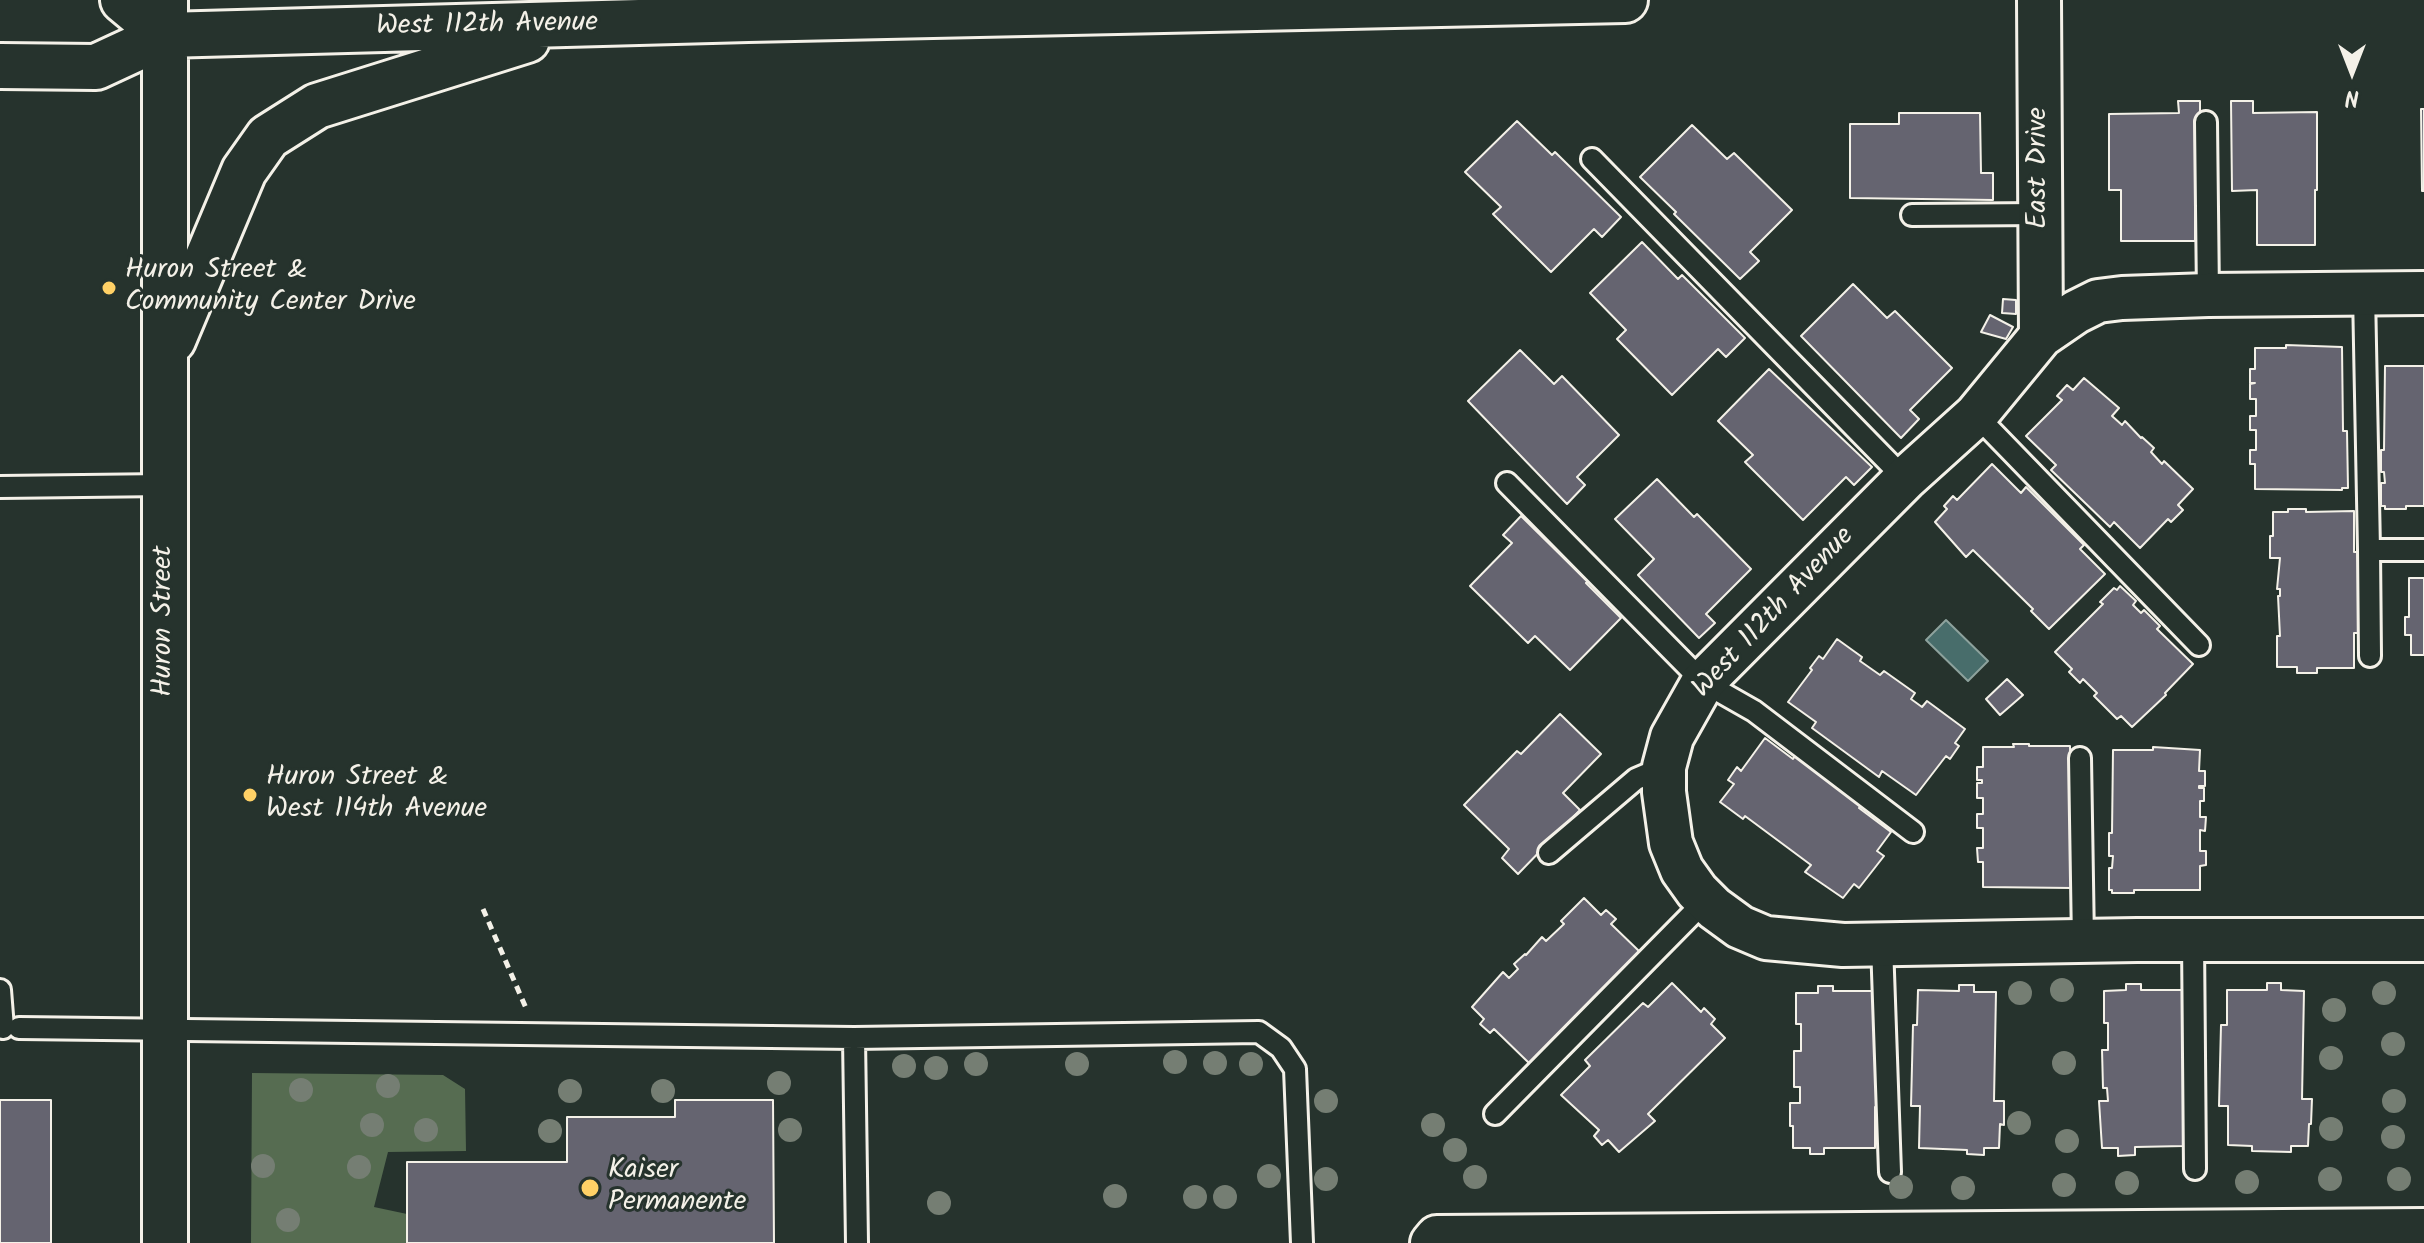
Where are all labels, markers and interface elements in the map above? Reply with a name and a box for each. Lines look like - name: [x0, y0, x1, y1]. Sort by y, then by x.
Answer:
- street label: West 112th Avenue: [376, 8, 598, 46]
- north arrow: [2312, 32, 2392, 112]
- text: N: [2345, 79, 2359, 114]
- street label: East Drive: [2023, 107, 2057, 229]
- place label: Huron Street & Community Center Drive: [125, 255, 416, 321]
- marker: Huron Street & Community Center Drive: [100, 279, 118, 297]
- street label: West 112th Avenue: [1687, 521, 1863, 707]
- street label: Huron Street: [148, 545, 182, 697]
- place label: Huron Street & West 114th Avenue: [266, 762, 487, 828]
- marker: Huron Street & West 114th Avenue: [241, 786, 259, 804]
- place label: Kaiser Permanente: [608, 1155, 746, 1221]
- marker: Kaiser Permanente: [579, 1177, 601, 1199]

